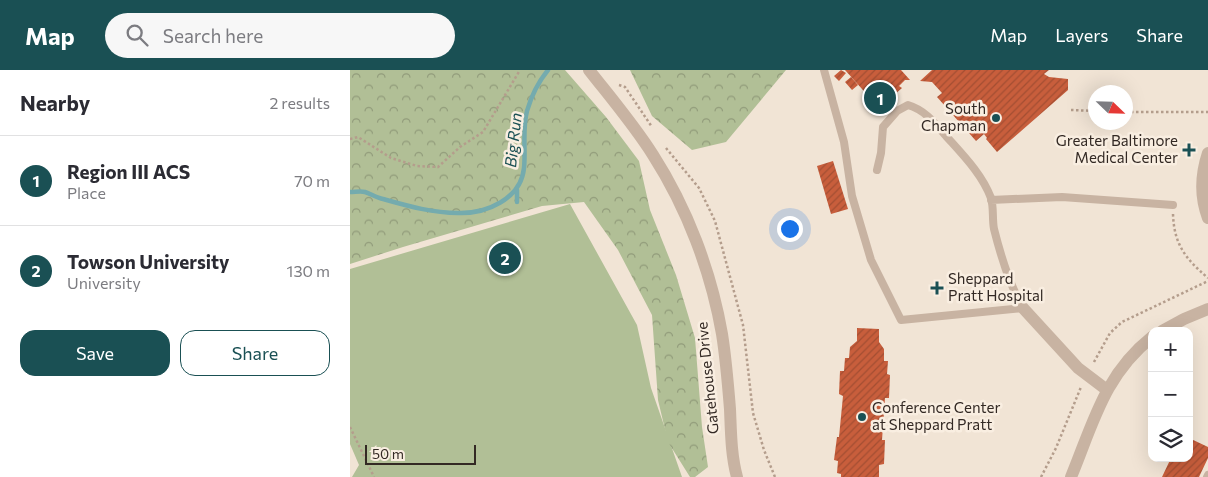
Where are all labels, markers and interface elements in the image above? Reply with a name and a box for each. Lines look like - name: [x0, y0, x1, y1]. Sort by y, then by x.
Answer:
- search box: [105, 13, 455, 58]
- text: Map: [25, 21, 75, 50]
- icon: search: [123, 21, 151, 49]
- text: Search here: [163, 24, 263, 47]
- text: Map: [990, 24, 1027, 46]
- text: Layers: [1055, 24, 1108, 46]
- text: Share: [1136, 24, 1183, 46]
- pin: 1: [864, 79, 896, 117]
- north arrow: [1088, 85, 1133, 130]
- text: Nearby: [20, 90, 90, 115]
- text: 2 results: [269, 93, 330, 112]
- place label: South Chapman: [921, 99, 986, 134]
- water label: Big Run: [500, 112, 525, 168]
- marker: South Chapman: [990, 112, 1002, 124]
- place label: Greater Baltimore Medical Center: [1056, 131, 1178, 166]
- marker: Greater Baltimore Medical Center: [1182, 143, 1196, 157]
- text: Region III ACS: [67, 160, 190, 183]
- text: 1: [32, 171, 40, 190]
- text: 70 m: [294, 171, 330, 190]
- text: Place: [67, 183, 106, 202]
- your location: [777, 216, 803, 242]
- pin: 2: [489, 239, 521, 277]
- text: Towson University: [67, 250, 230, 273]
- text: 2: [31, 261, 41, 280]
- text: 130 m: [287, 261, 330, 280]
- place label: Sheppard Pratt Hospital: [948, 269, 1044, 304]
- text: University: [67, 273, 141, 292]
- marker: Sheppard Pratt Hospital: [930, 281, 944, 295]
- street label: Gatehouse Drive: [692, 321, 722, 435]
- map controls: [1148, 327, 1193, 462]
- button: +: [1148, 327, 1193, 372]
- button: Save: [20, 330, 170, 376]
- button: Share: [180, 330, 330, 376]
- button: −: [1148, 372, 1193, 417]
- place label: Conference Center at Sheppard Pratt: [872, 398, 1000, 433]
- marker: Conference Center at Sheppard Pratt: [856, 411, 868, 423]
- button: layers: [1148, 417, 1193, 462]
- scale bar: [365, 442, 476, 465]
- text: 50 m: [372, 445, 404, 462]

